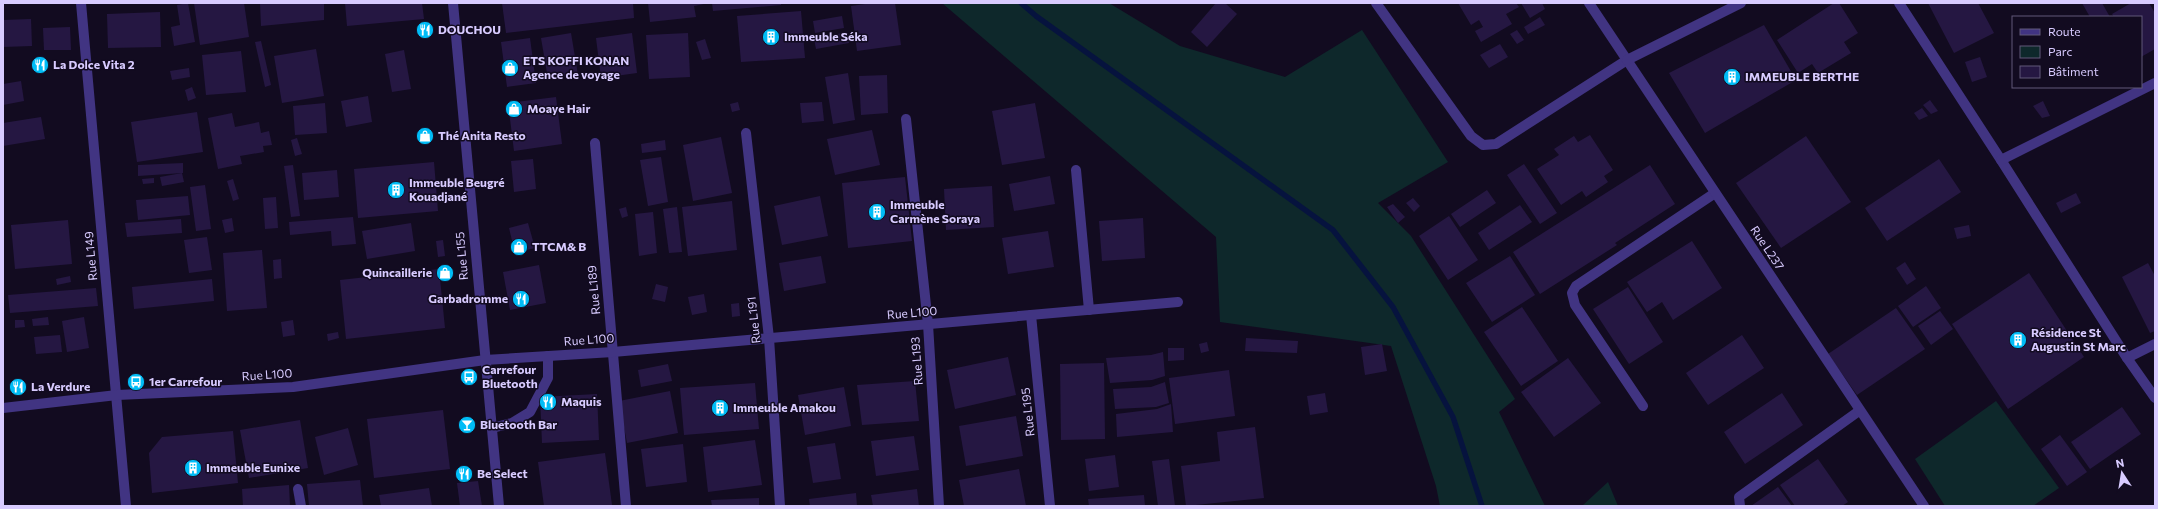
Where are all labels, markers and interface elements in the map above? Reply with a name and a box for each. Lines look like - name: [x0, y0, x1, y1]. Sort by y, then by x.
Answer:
- legend: [2012, 16, 2142, 88]
- restaurant icon: DOUCHOU: [415, 20, 435, 40]
- place label: DOUCHOU: [438, 22, 501, 36]
- text: Route: [2048, 24, 2081, 38]
- building icon: Immeuble Séka: [761, 27, 781, 47]
- place label: Immeuble Séka: [784, 29, 868, 43]
- text: Parc: [2048, 44, 2072, 58]
- place label: ETS KOFFI KONAN Agence de voyage: [523, 53, 629, 81]
- restaurant icon: La Dolce Vita 2: [30, 55, 50, 75]
- place label: La Dolce Vita 2: [53, 57, 135, 71]
- shop icon: ETS KOFFI KONAN Agence de voyage: [500, 58, 520, 78]
- text: Bâtiment: [2048, 64, 2099, 78]
- building icon: IMMEUBLE BERTHE: [1722, 67, 1742, 87]
- place label: IMMEUBLE BERTHE: [1745, 69, 1859, 83]
- shop icon: Moaye Hair: [504, 99, 524, 119]
- place label: Moaye Hair: [527, 101, 590, 115]
- shop icon: Thé Anita Resto: [415, 126, 435, 146]
- place label: Thé Anita Resto: [438, 128, 526, 142]
- place label: Immeuble Beugré Kouadjané: [409, 175, 505, 203]
- building icon: Immeuble Beugré Kouadjané: [386, 180, 406, 200]
- place label: Immeuble Carmène Soraya: [890, 197, 980, 225]
- building icon: Immeuble Carmène Soraya: [867, 202, 887, 222]
- street label: Rue L237: [1748, 223, 1788, 272]
- street label: Rue L149: [81, 231, 99, 281]
- street label: Rue L155: [452, 231, 470, 281]
- shop icon: TTCM& B: [509, 237, 529, 257]
- place label: TTCM& B: [532, 239, 586, 253]
- shop icon: Quincaillerie: [435, 263, 455, 283]
- place label: Quincaillerie: [362, 265, 432, 279]
- street label: Rue L189: [584, 265, 602, 315]
- restaurant icon: Garbadromme: [511, 289, 531, 309]
- place label: Garbadromme: [428, 291, 508, 305]
- street label: Rue L191: [744, 296, 762, 344]
- street label: Rue L100: [886, 303, 938, 321]
- place label: Résidence St Augustin St Marc: [2031, 325, 2126, 353]
- street label: Rue L100: [563, 330, 615, 348]
- building icon: Résidence St Augustin St Marc: [2008, 330, 2028, 350]
- street label: Rue L193: [907, 336, 925, 386]
- place label: Carrefour Bluetooth: [482, 362, 538, 390]
- street label: Rue L100: [241, 365, 293, 383]
- bus stop icon: Carrefour Bluetooth: [459, 367, 479, 387]
- bus stop icon: 1er Carrefour: [126, 372, 146, 392]
- place label: 1er Carrefour: [149, 374, 222, 388]
- restaurant icon: La Verdure: [8, 377, 28, 397]
- place label: La Verdure: [31, 379, 90, 393]
- street label: Rue L195: [1017, 387, 1037, 437]
- restaurant icon: Maquis: [538, 392, 558, 412]
- place label: Maquis: [561, 394, 602, 408]
- building icon: Immeuble Amakou: [710, 398, 730, 418]
- place label: Immeuble Amakou: [733, 400, 836, 414]
- bar icon: Bluetooth Bar: [457, 415, 477, 435]
- place label: Bluetooth Bar: [480, 417, 557, 431]
- north arrow: [2102, 453, 2142, 493]
- text: N: [2114, 456, 2125, 470]
- building icon: Immeuble Eunixe: [183, 458, 203, 478]
- place label: Immeuble Eunixe: [206, 460, 300, 474]
- restaurant icon: Be Select: [454, 464, 474, 484]
- place label: Be Select: [477, 466, 528, 480]

